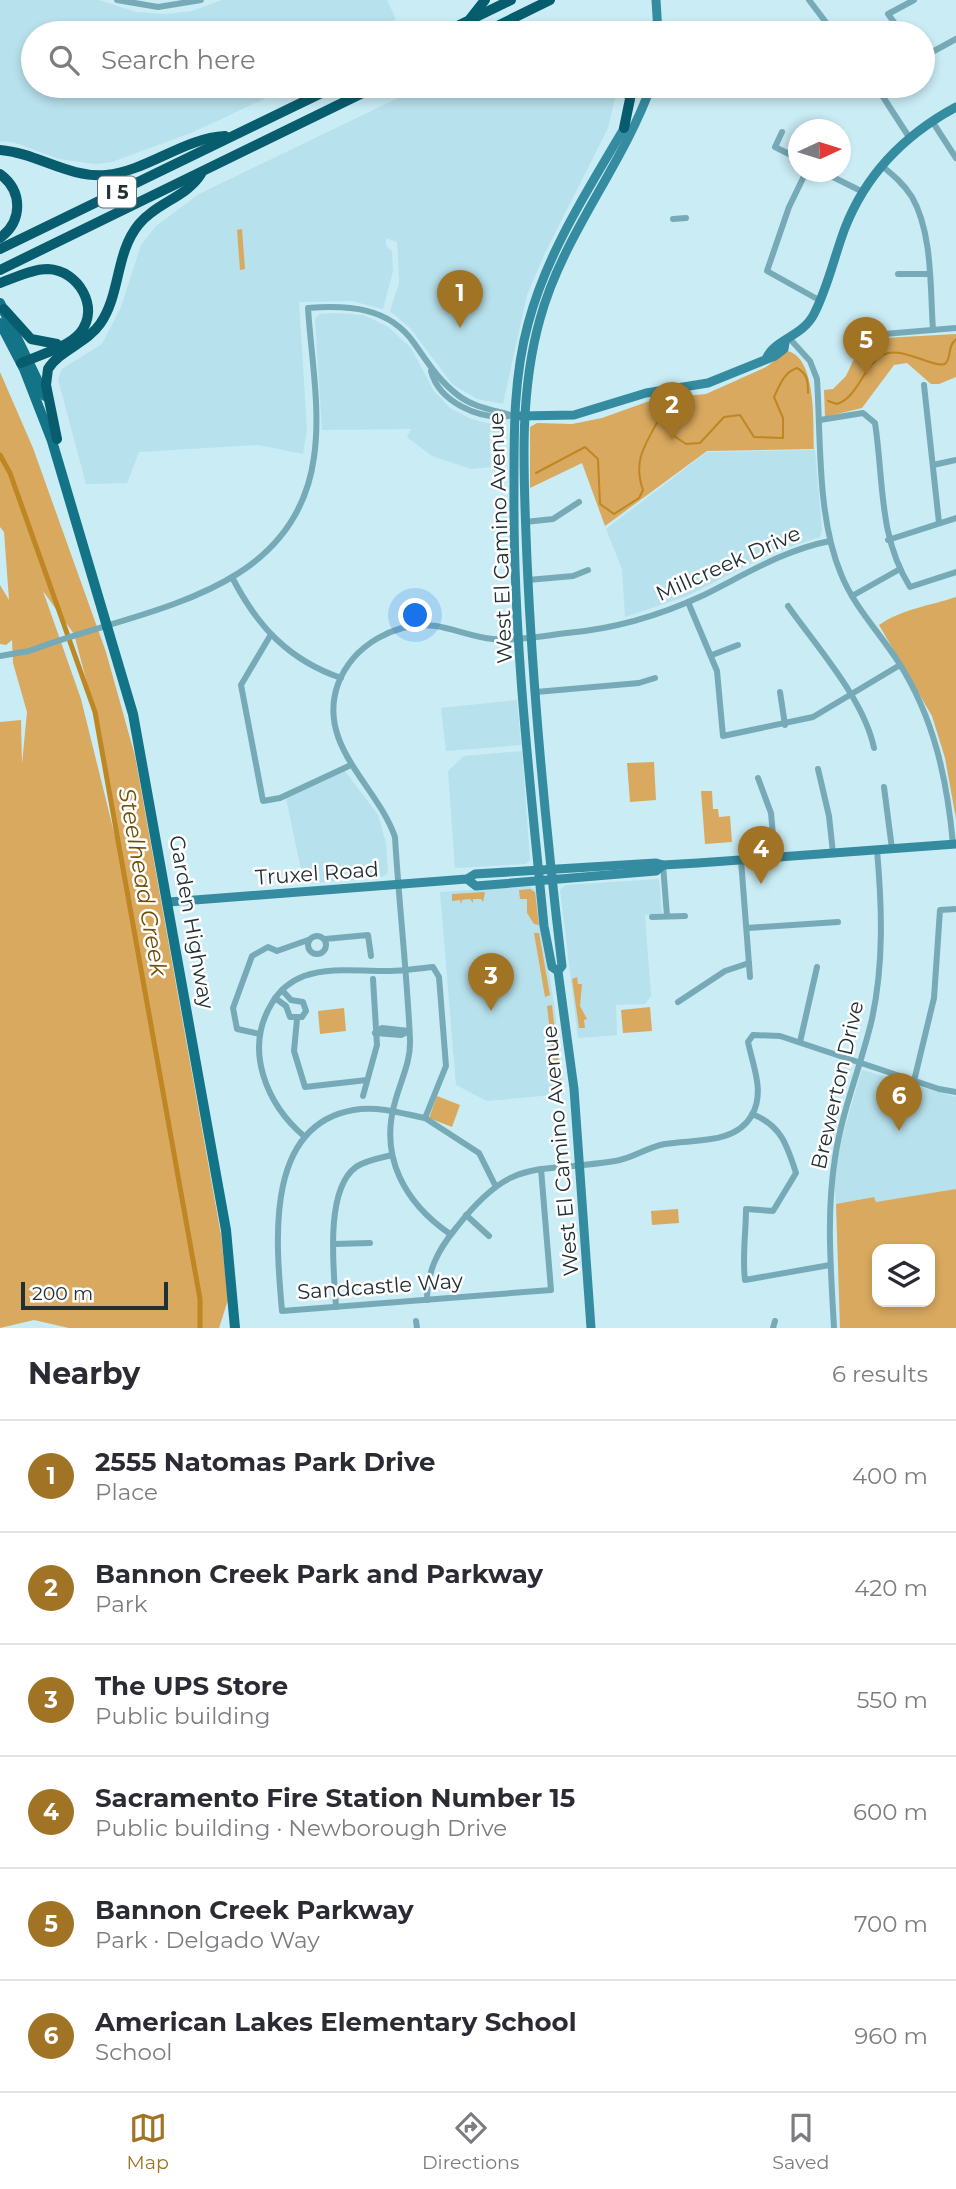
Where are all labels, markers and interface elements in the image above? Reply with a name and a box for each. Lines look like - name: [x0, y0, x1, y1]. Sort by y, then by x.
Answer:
- search box: [21, 21, 935, 98]
- icon: search: [45, 41, 83, 79]
- text: Search here: [101, 44, 256, 76]
- north arrow: [788, 119, 851, 182]
- road number: I 5: [98, 176, 136, 208]
- pin: 1: [437, 270, 483, 328]
- pin: 5: [843, 317, 889, 375]
- pin: 2: [649, 382, 695, 440]
- street label: West El Camino Avenue: [483, 412, 517, 664]
- street label: Millcreek Drive: [652, 520, 804, 606]
- your location: [398, 598, 432, 632]
- water label: Steelhead Creek: [113, 786, 174, 980]
- pin: 4: [738, 826, 784, 884]
- street label: Garden Highway: [164, 833, 220, 1011]
- street label: Truxel Road: [254, 856, 380, 890]
- pin: 3: [468, 953, 514, 1011]
- street label: Brewerton Drive: [805, 998, 869, 1172]
- street label: West El Camino Avenue: [537, 1025, 583, 1277]
- pin: 6: [876, 1073, 922, 1131]
- map controls: [872, 1244, 935, 1307]
- button: layers: [872, 1244, 935, 1307]
- street label: Sandcastle Way: [296, 1268, 464, 1304]
- scale bar: [21, 1279, 168, 1311]
- text: 200 m: [32, 1282, 93, 1305]
- text: Nearby: [28, 1355, 140, 1392]
- text: 6 results: [832, 1360, 928, 1388]
- text: 2555 Natomas Park Drive: [95, 1446, 435, 1478]
- text: 1: [46, 1462, 56, 1490]
- text: 400 m: [852, 1462, 928, 1490]
- text: Place: [95, 1478, 158, 1506]
- text: Bannon Creek Park and Parkway: [95, 1558, 543, 1590]
- text: 2: [44, 1574, 58, 1602]
- text: 420 m: [854, 1574, 928, 1602]
- text: Park: [95, 1590, 148, 1618]
- text: The UPS Store: [95, 1670, 288, 1702]
- text: 3: [44, 1686, 58, 1714]
- text: 550 m: [856, 1686, 928, 1714]
- text: Public building: [95, 1702, 270, 1730]
- text: Sacramento Fire Station Number 15: [95, 1782, 575, 1814]
- text: 4: [43, 1798, 59, 1826]
- text: 600 m: [853, 1798, 928, 1826]
- text: Public building · Newborough Drive: [95, 1814, 507, 1842]
- text: Bannon Creek Parkway: [95, 1894, 414, 1926]
- text: 5: [44, 1910, 58, 1938]
- text: 700 m: [854, 1910, 928, 1938]
- text: Park · Delgado Way: [95, 1926, 320, 1954]
- text: American Lakes Elementary School: [95, 2006, 576, 2038]
- text: 6: [44, 2022, 58, 2050]
- text: 960 m: [854, 2022, 928, 2050]
- text: School: [95, 2038, 173, 2066]
- tab: Map: [127, 2109, 169, 2174]
- tab: Directions: [422, 2109, 519, 2174]
- tab: Saved: [772, 2109, 829, 2174]

